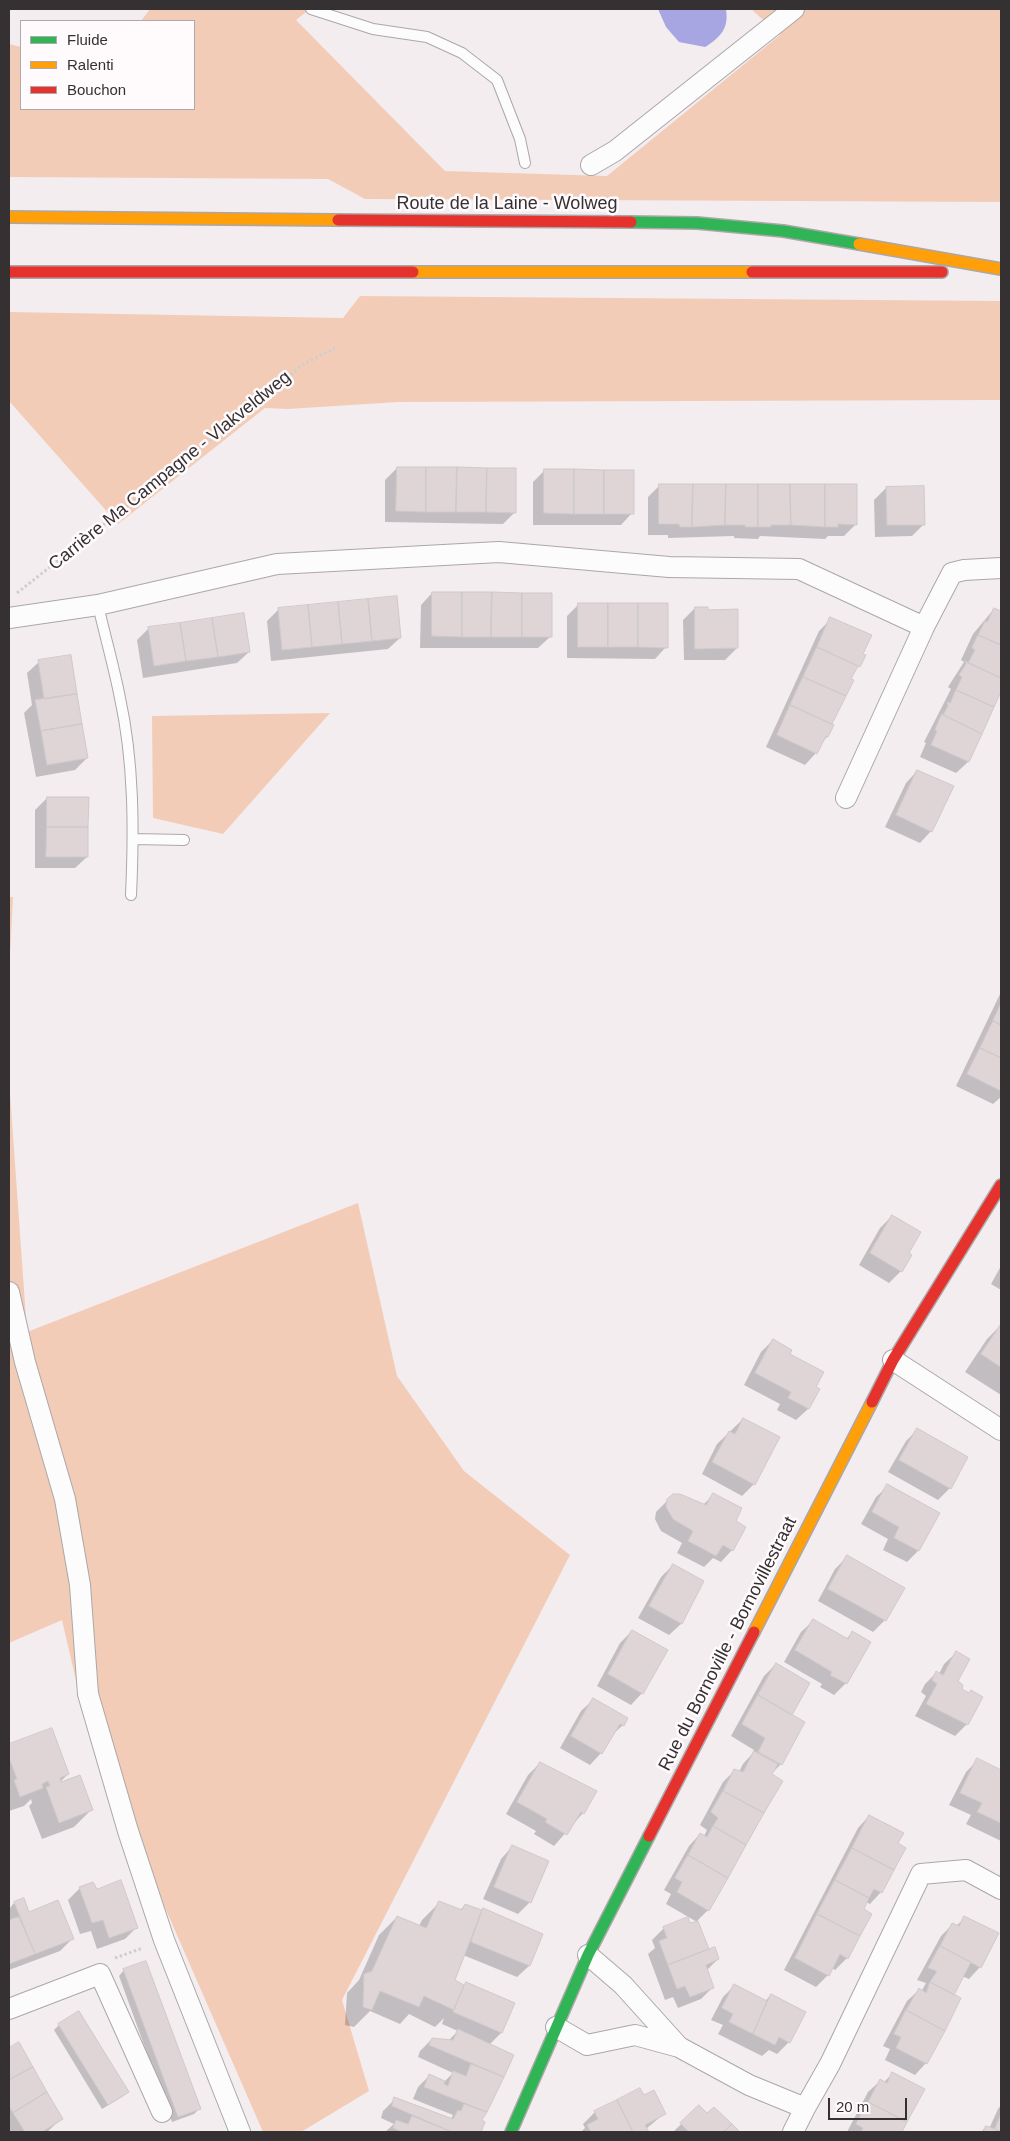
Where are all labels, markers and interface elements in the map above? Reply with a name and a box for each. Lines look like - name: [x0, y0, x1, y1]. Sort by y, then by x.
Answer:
- legend: [20, 20, 195, 110]
- text: Fluide: [67, 31, 108, 48]
- text: Ralenti: [67, 56, 114, 73]
- text: Bouchon: [67, 81, 126, 98]
- street label: Route de la Laine - Wolweg: [397, 193, 617, 215]
- street label: Carrière Ma Campagne - Vlakveldweg: [45, 367, 295, 575]
- street label: Rue du Bornoville - Bornovillestraat: [654, 1513, 802, 1775]
- scale bar: [830, 2088, 909, 2120]
- text: 20 m: [836, 2098, 869, 2115]

